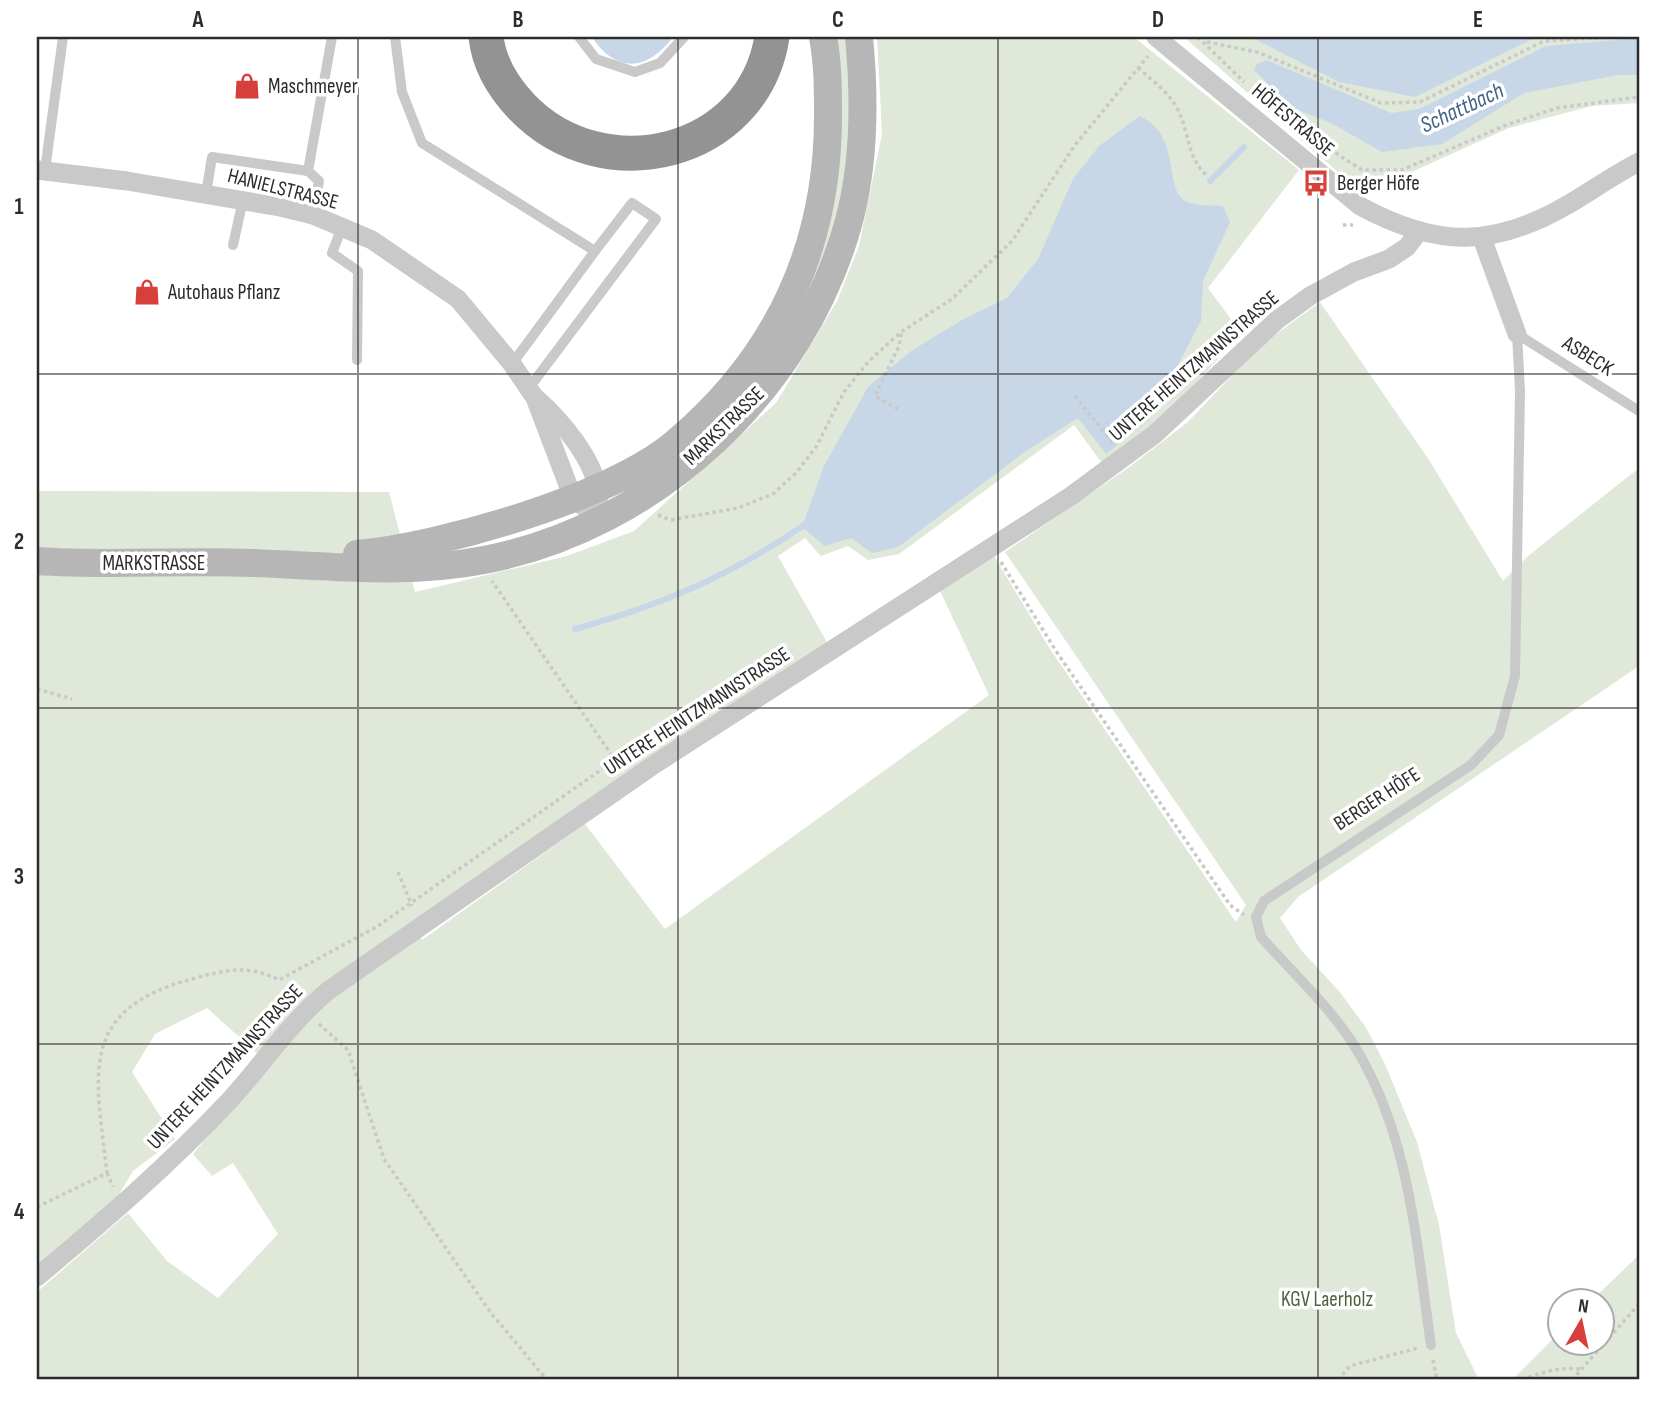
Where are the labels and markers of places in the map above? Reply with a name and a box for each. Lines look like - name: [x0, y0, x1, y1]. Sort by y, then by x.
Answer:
- shop icon: Maschmeyer: [232, 71, 262, 101]
- place label: Maschmeyer: [268, 74, 358, 99]
- bus stop icon: Berger Höfe: [1301, 168, 1331, 198]
- place label: Berger Höfe: [1337, 171, 1420, 196]
- shop icon: Autohaus Pflanz: [132, 277, 162, 307]
- place label: Autohaus Pflanz: [167, 280, 281, 305]

